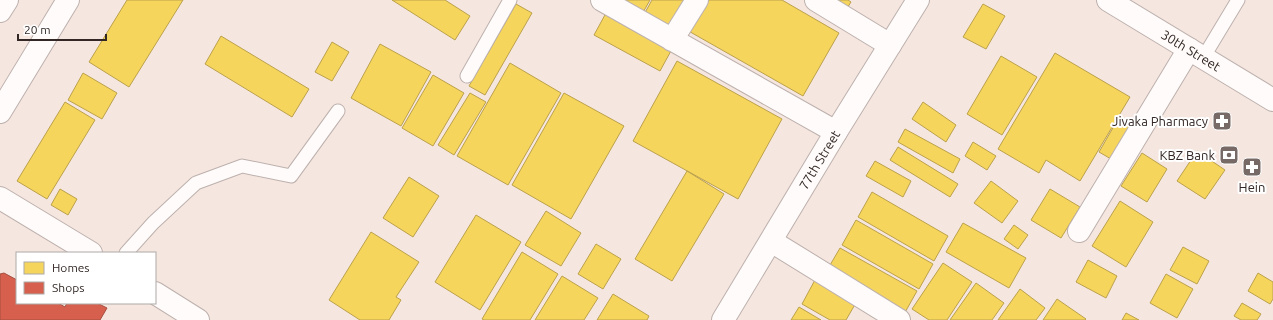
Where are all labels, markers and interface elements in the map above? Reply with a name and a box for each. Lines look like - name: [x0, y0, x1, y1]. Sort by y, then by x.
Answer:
- scale bar: [18, 16, 106, 42]
- text: 20 m: [24, 23, 51, 36]
- street label: 30th Street: [1159, 27, 1223, 74]
- pharmacy icon: Jivaka Pharmacy: [1211, 110, 1233, 132]
- place label: Jivaka Pharmacy: [1112, 114, 1208, 128]
- street label: 77th Street: [796, 128, 842, 192]
- bank icon: KBZ Bank: [1218, 144, 1240, 166]
- place label: KBZ Bank: [1160, 148, 1215, 162]
- pharmacy icon: Hein: [1241, 156, 1263, 178]
- place label: Hein: [1239, 180, 1265, 194]
- legend: [16, 252, 156, 304]
- text: Homes: [52, 261, 90, 274]
- text: Shops: [52, 281, 84, 294]

